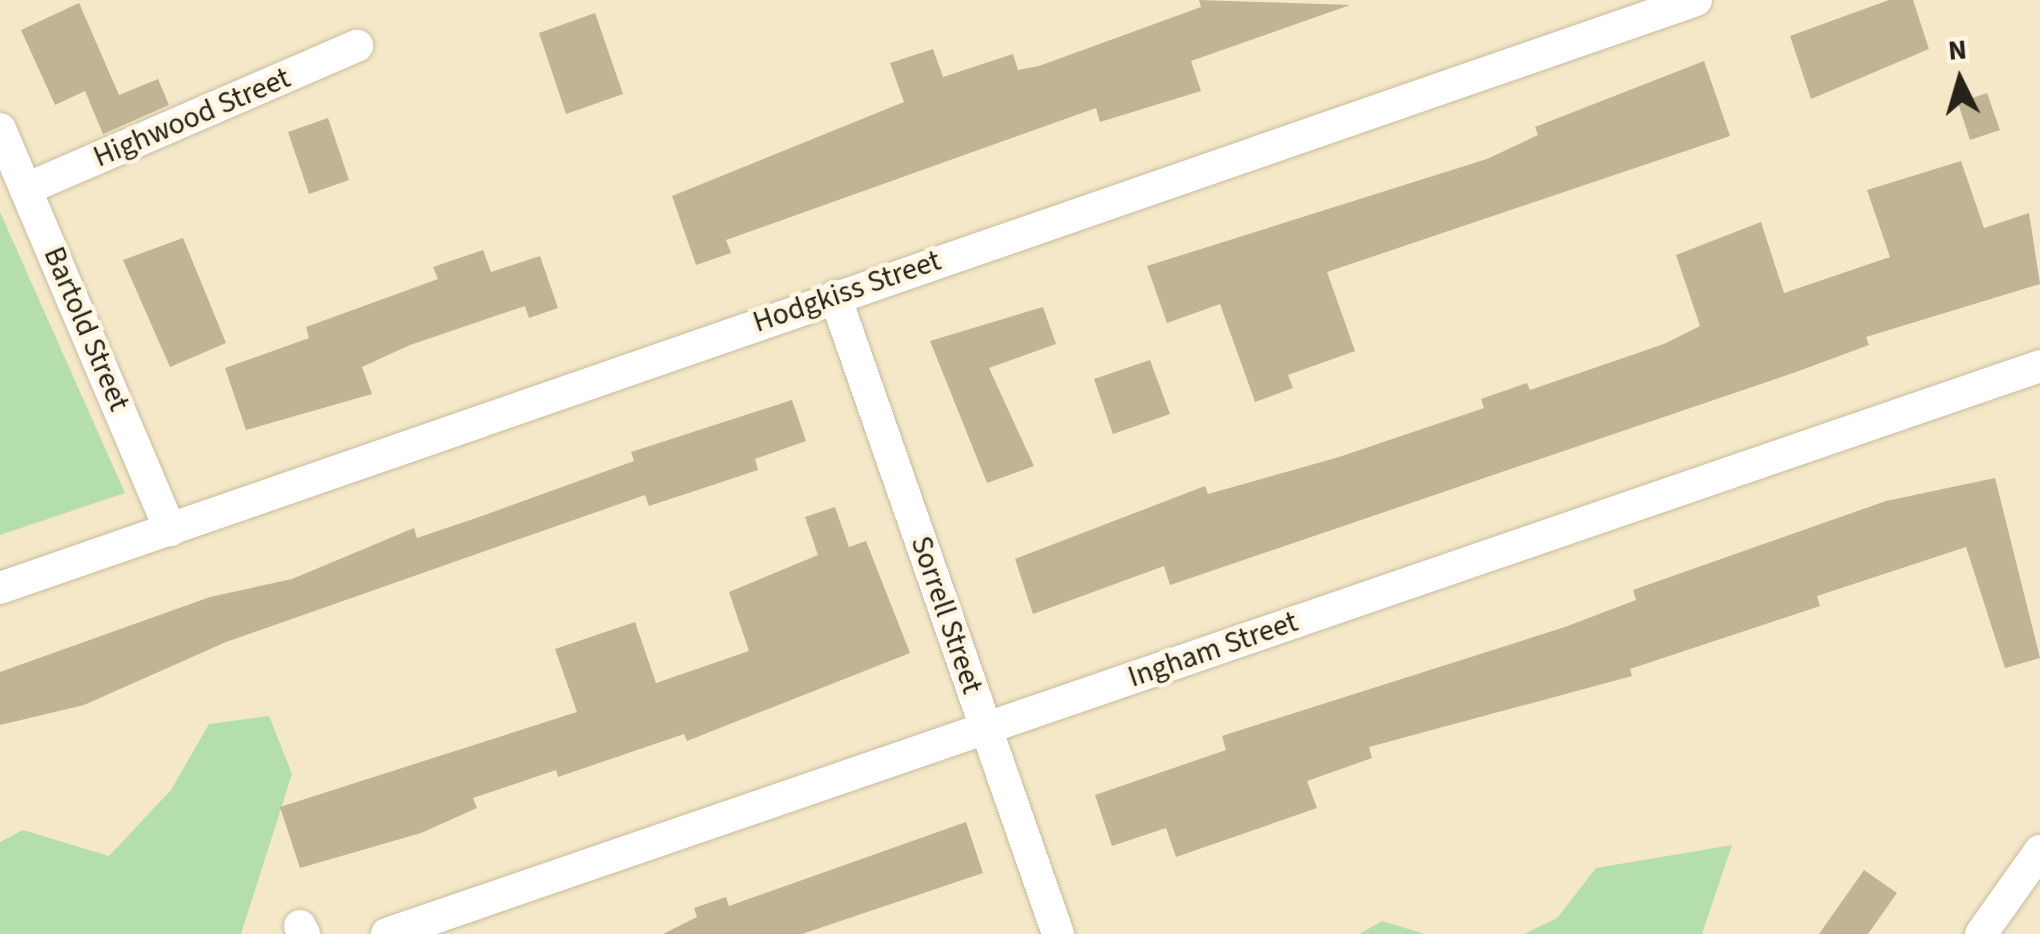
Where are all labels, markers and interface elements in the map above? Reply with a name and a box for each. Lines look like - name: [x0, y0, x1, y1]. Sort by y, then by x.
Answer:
- text: N: [1946, 29, 1968, 71]
- north arrow: [1910, 30, 2010, 130]
- street label: Highwood Street: [88, 60, 296, 176]
- street label: Bartold Street: [35, 242, 137, 416]
- street label: Hodgkiss Street: [748, 243, 946, 341]
- street label: Sorrell Street: [902, 532, 990, 698]
- street label: Ingham Street: [1124, 604, 1302, 696]

